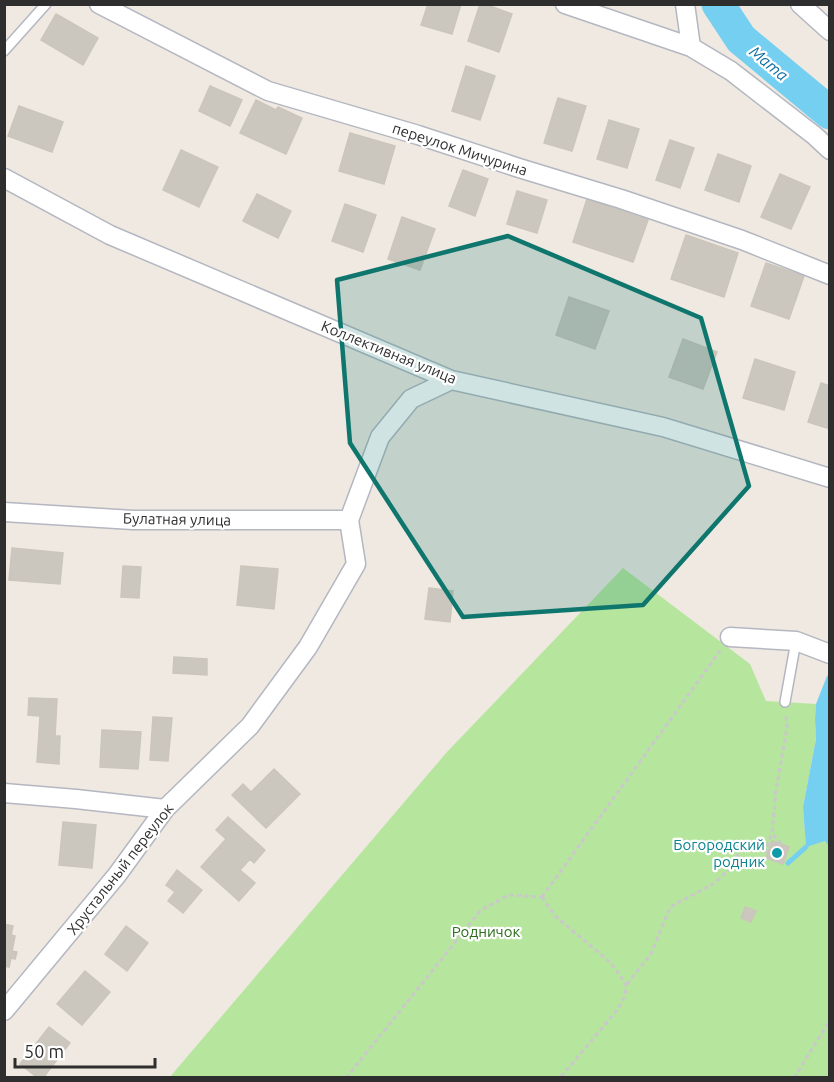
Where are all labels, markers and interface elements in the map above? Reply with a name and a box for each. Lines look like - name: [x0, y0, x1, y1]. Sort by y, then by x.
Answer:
- water label: Мата: [746, 42, 792, 84]
- street label: переулок Мичурина: [390, 119, 530, 179]
- street label: Коллективная улица: [319, 317, 459, 387]
- street label: Булатная улица: [123, 510, 231, 528]
- street label: Хрустальный переулок: [64, 800, 177, 938]
- place label: Богородский родник: [673, 836, 765, 870]
- marker: Богородский родник: [770, 846, 784, 860]
- park label: Родничок: [452, 923, 520, 940]
- scale bar: [15, 1031, 154, 1069]
- text: 50 m: [24, 1041, 64, 1061]

